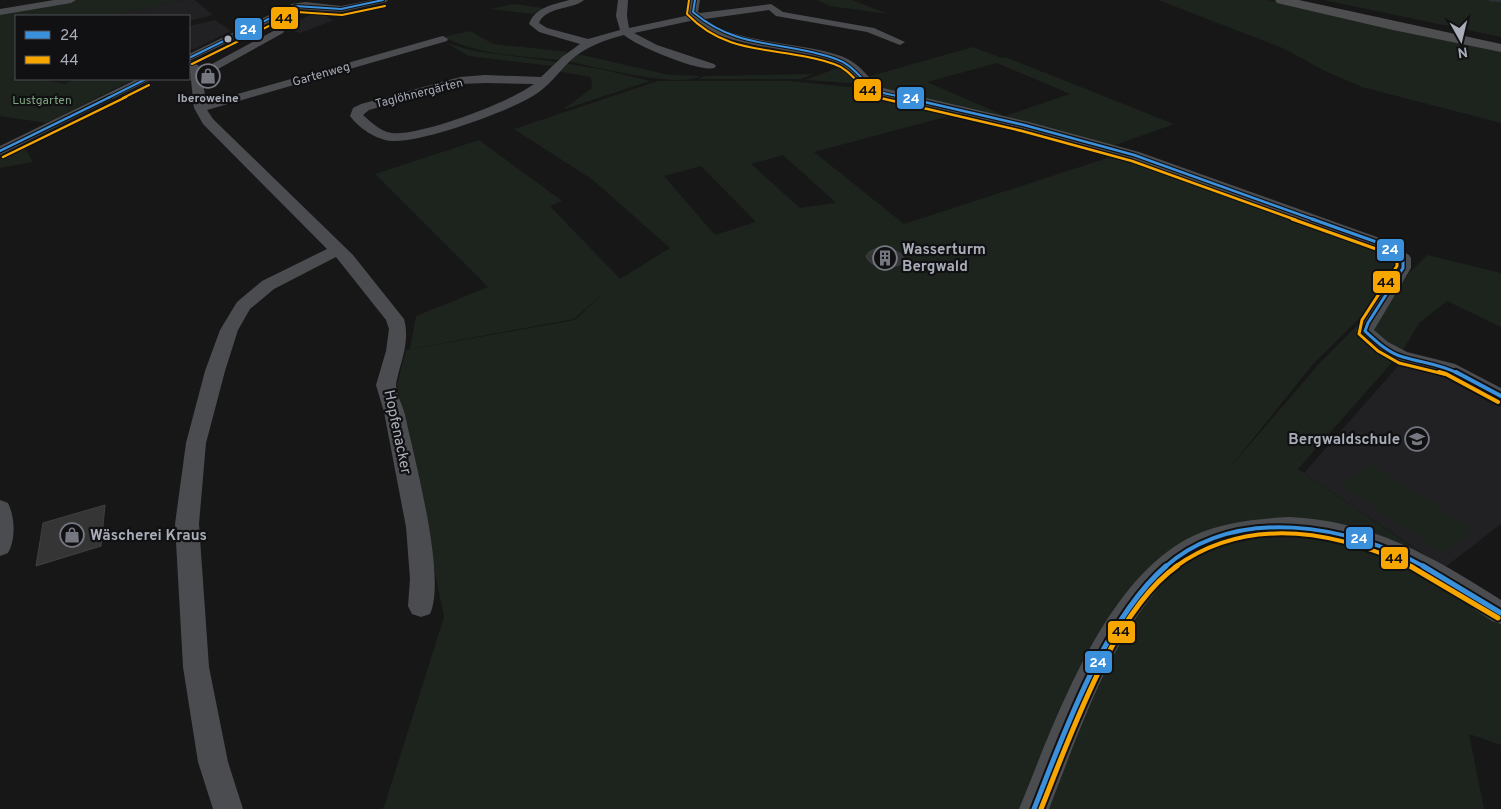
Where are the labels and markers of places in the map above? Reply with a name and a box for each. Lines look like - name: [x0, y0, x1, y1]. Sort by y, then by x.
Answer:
- unlabelled marker: [223, 34, 233, 44]
- shop icon: Iberoweine: [195, 63, 221, 89]
- place label: Iberoweine: [177, 91, 239, 107]
- place label: Wasserturm Bergwald: [902, 241, 986, 277]
- building icon: Wasserturm Bergwald: [872, 245, 898, 271]
- school or university icon: Bergwaldschule: [1404, 426, 1430, 452]
- place label: Bergwaldschule: [1288, 431, 1400, 450]
- shop icon: Wäscherei Kraus: [59, 522, 85, 548]
- place label: Wäscherei Kraus: [90, 527, 207, 546]

